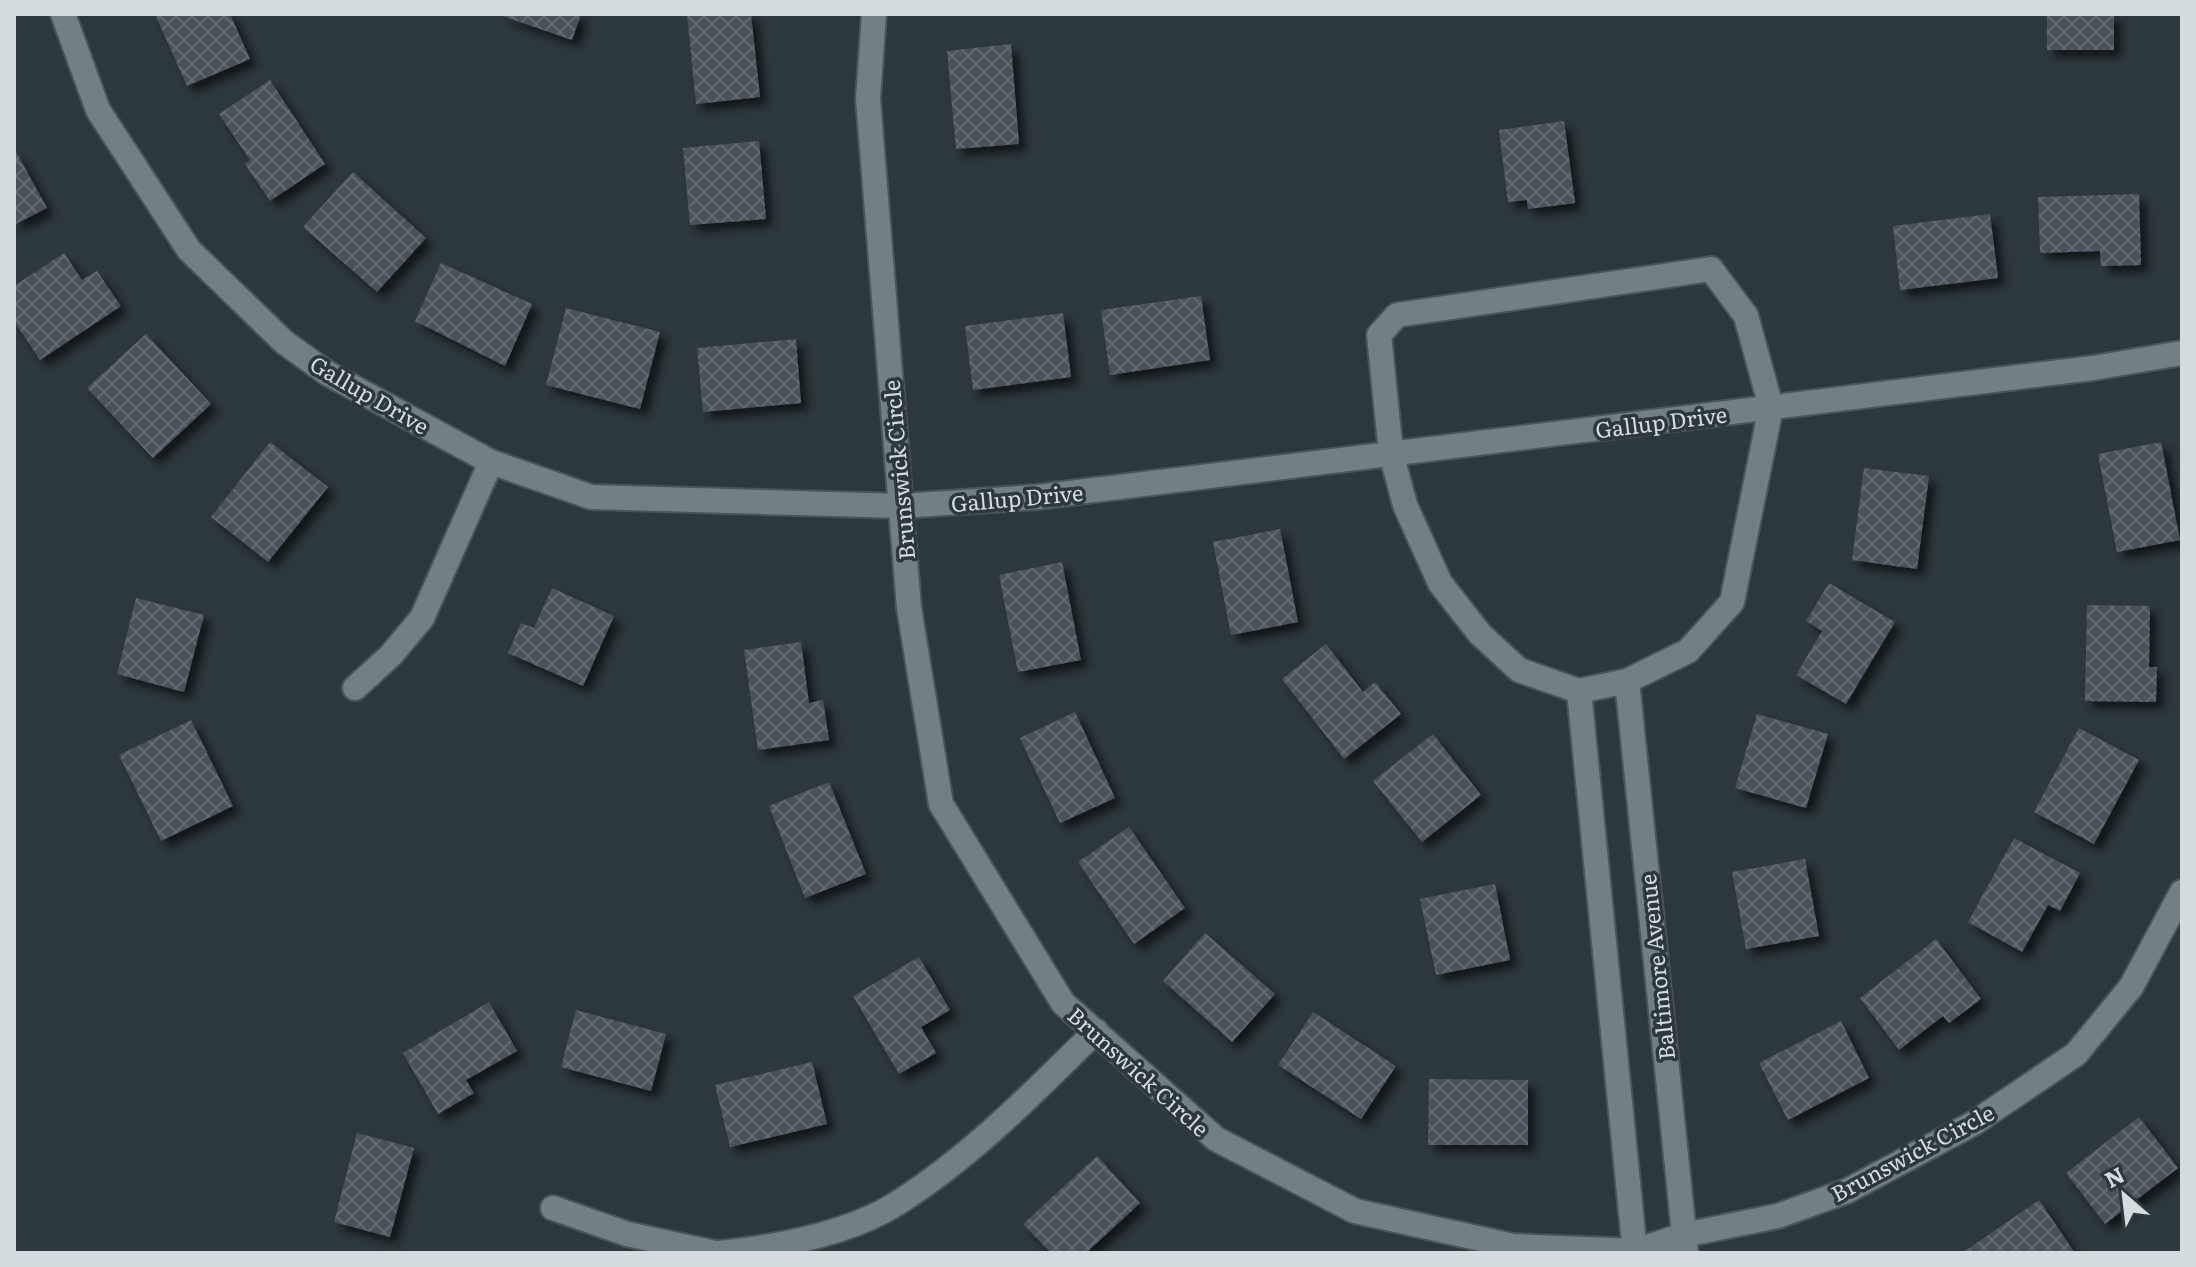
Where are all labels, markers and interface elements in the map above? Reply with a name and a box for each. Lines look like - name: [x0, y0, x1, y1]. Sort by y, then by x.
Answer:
- street label: Gallup Drive: [304, 347, 436, 441]
- street label: Brunswick Circle: [874, 379, 922, 561]
- street label: Gallup Drive: [1593, 397, 1729, 445]
- street label: Gallup Drive: [950, 475, 1084, 519]
- street label: Baltimore Avenue: [1630, 872, 1682, 1062]
- street label: Brunswick Circle: [1061, 998, 1217, 1144]
- street label: Brunswick Circle: [1825, 1095, 1999, 1209]
- north arrow: [2084, 1155, 2164, 1235]
- text: N: [2098, 1157, 2130, 1195]

